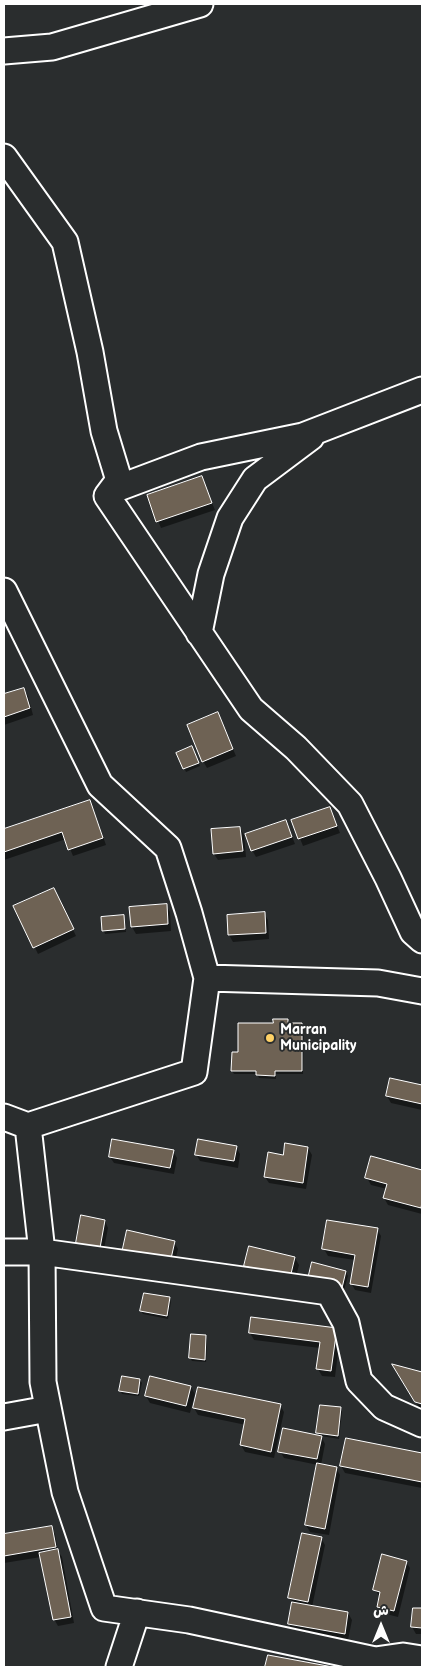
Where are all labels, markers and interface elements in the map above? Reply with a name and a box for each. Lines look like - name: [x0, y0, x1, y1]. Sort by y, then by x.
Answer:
- place label: Marran Municipality: [280, 1022, 356, 1054]
- marker: Marran Municipality: [264, 1032, 276, 1044]
- north arrow: [356, 1601, 406, 1651]
- text: ش: [373, 1602, 389, 1619]

